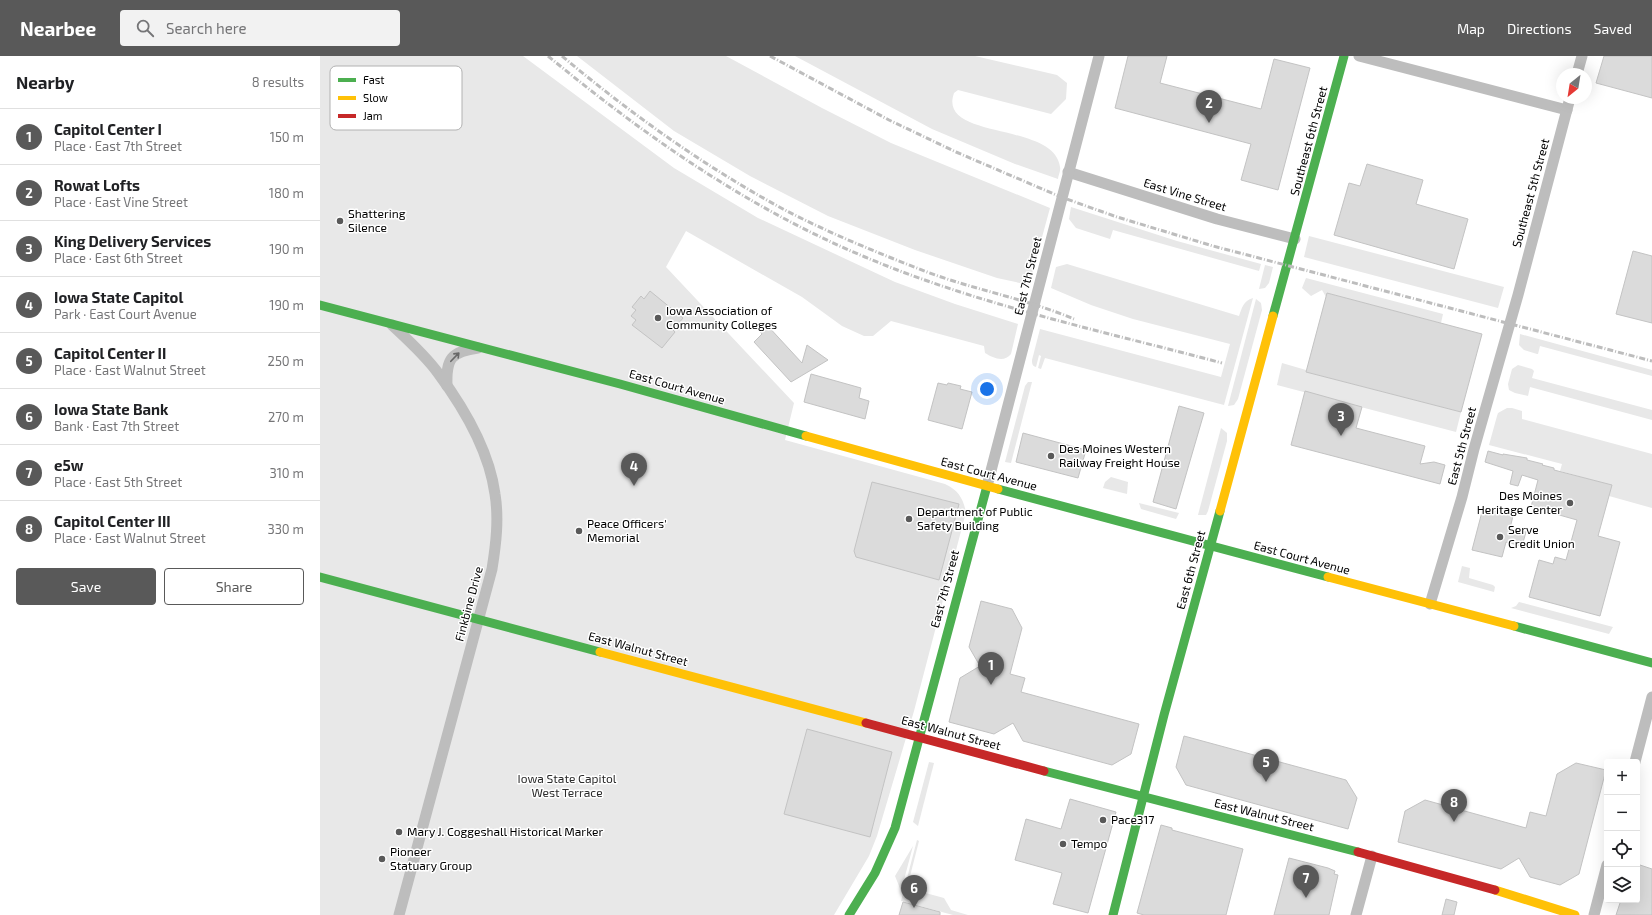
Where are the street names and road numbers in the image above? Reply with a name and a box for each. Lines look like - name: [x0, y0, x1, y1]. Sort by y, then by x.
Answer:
- street label: Southeast 6th Street: [1287, 84, 1329, 197]
- street label: Southeast 5th Street: [1509, 136, 1551, 249]
- street label: East Vine Street: [1142, 175, 1229, 213]
- street label: East 7th Street: [1011, 235, 1044, 316]
- street label: East Court Avenue: [628, 366, 727, 406]
- street label: East 5th Street: [1444, 405, 1478, 487]
- street label: East Court Avenue: [940, 453, 1039, 493]
- street label: East 6th Street: [1173, 528, 1207, 611]
- street label: East Court Avenue: [1253, 537, 1352, 577]
- street label: East 7th Street: [927, 548, 961, 629]
- street label: Finkbine Drive: [451, 565, 485, 643]
- street label: East Walnut Street: [587, 628, 690, 668]
- street label: East Walnut Street: [900, 712, 1003, 752]
- street label: East Walnut Street: [1213, 795, 1316, 833]

